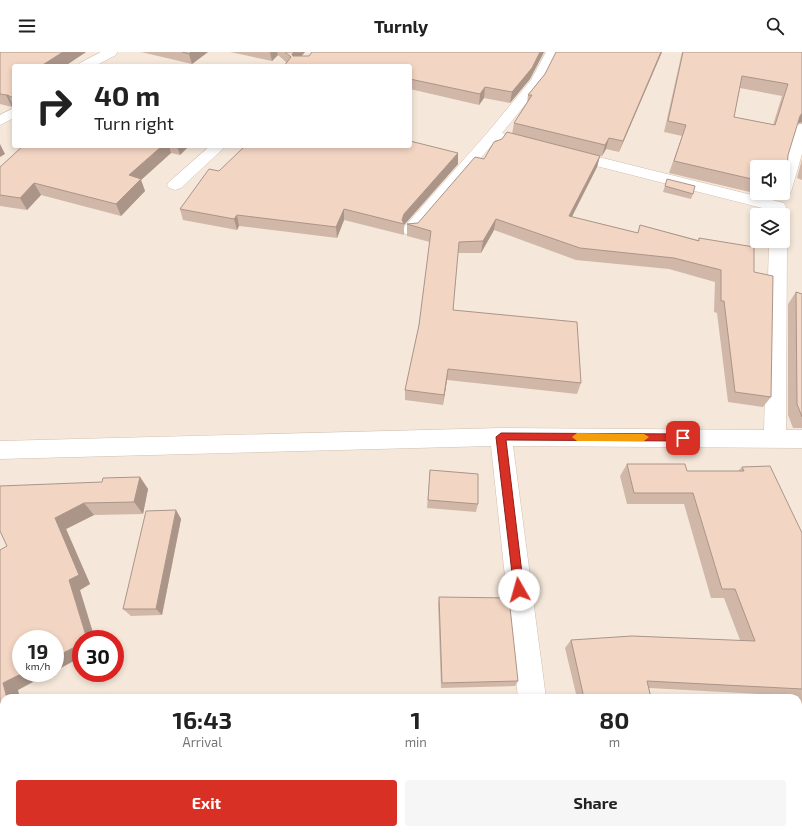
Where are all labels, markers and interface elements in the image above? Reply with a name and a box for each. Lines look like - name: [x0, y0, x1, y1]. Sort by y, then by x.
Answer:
- icon: menu: [16, 15, 38, 37]
- text: Turnly: [374, 15, 428, 37]
- icon: search: [764, 15, 786, 37]
- text: 40 m: [94, 78, 160, 112]
- icon: right: [28, 80, 80, 132]
- text: Turn right: [94, 112, 174, 134]
- map controls: [750, 160, 790, 248]
- button: sound: [750, 160, 790, 200]
- button: layers: [750, 208, 790, 248]
- pin: [666, 421, 700, 455]
- icon: arrive: [672, 427, 694, 449]
- position arrow: [498, 569, 540, 611]
- speed limit sign: 30: [72, 630, 124, 682]
- text: 19: [28, 639, 48, 663]
- text: km/h: [26, 660, 50, 672]
- text: 16:43: [173, 705, 232, 734]
- text: 1: [411, 705, 421, 734]
- text: 80: [599, 705, 629, 734]
- text: Arrival: [183, 734, 222, 750]
- text: min: [405, 734, 427, 750]
- text: m: [609, 734, 620, 750]
- button: Exit: [16, 780, 397, 826]
- button: Share: [405, 780, 786, 826]

